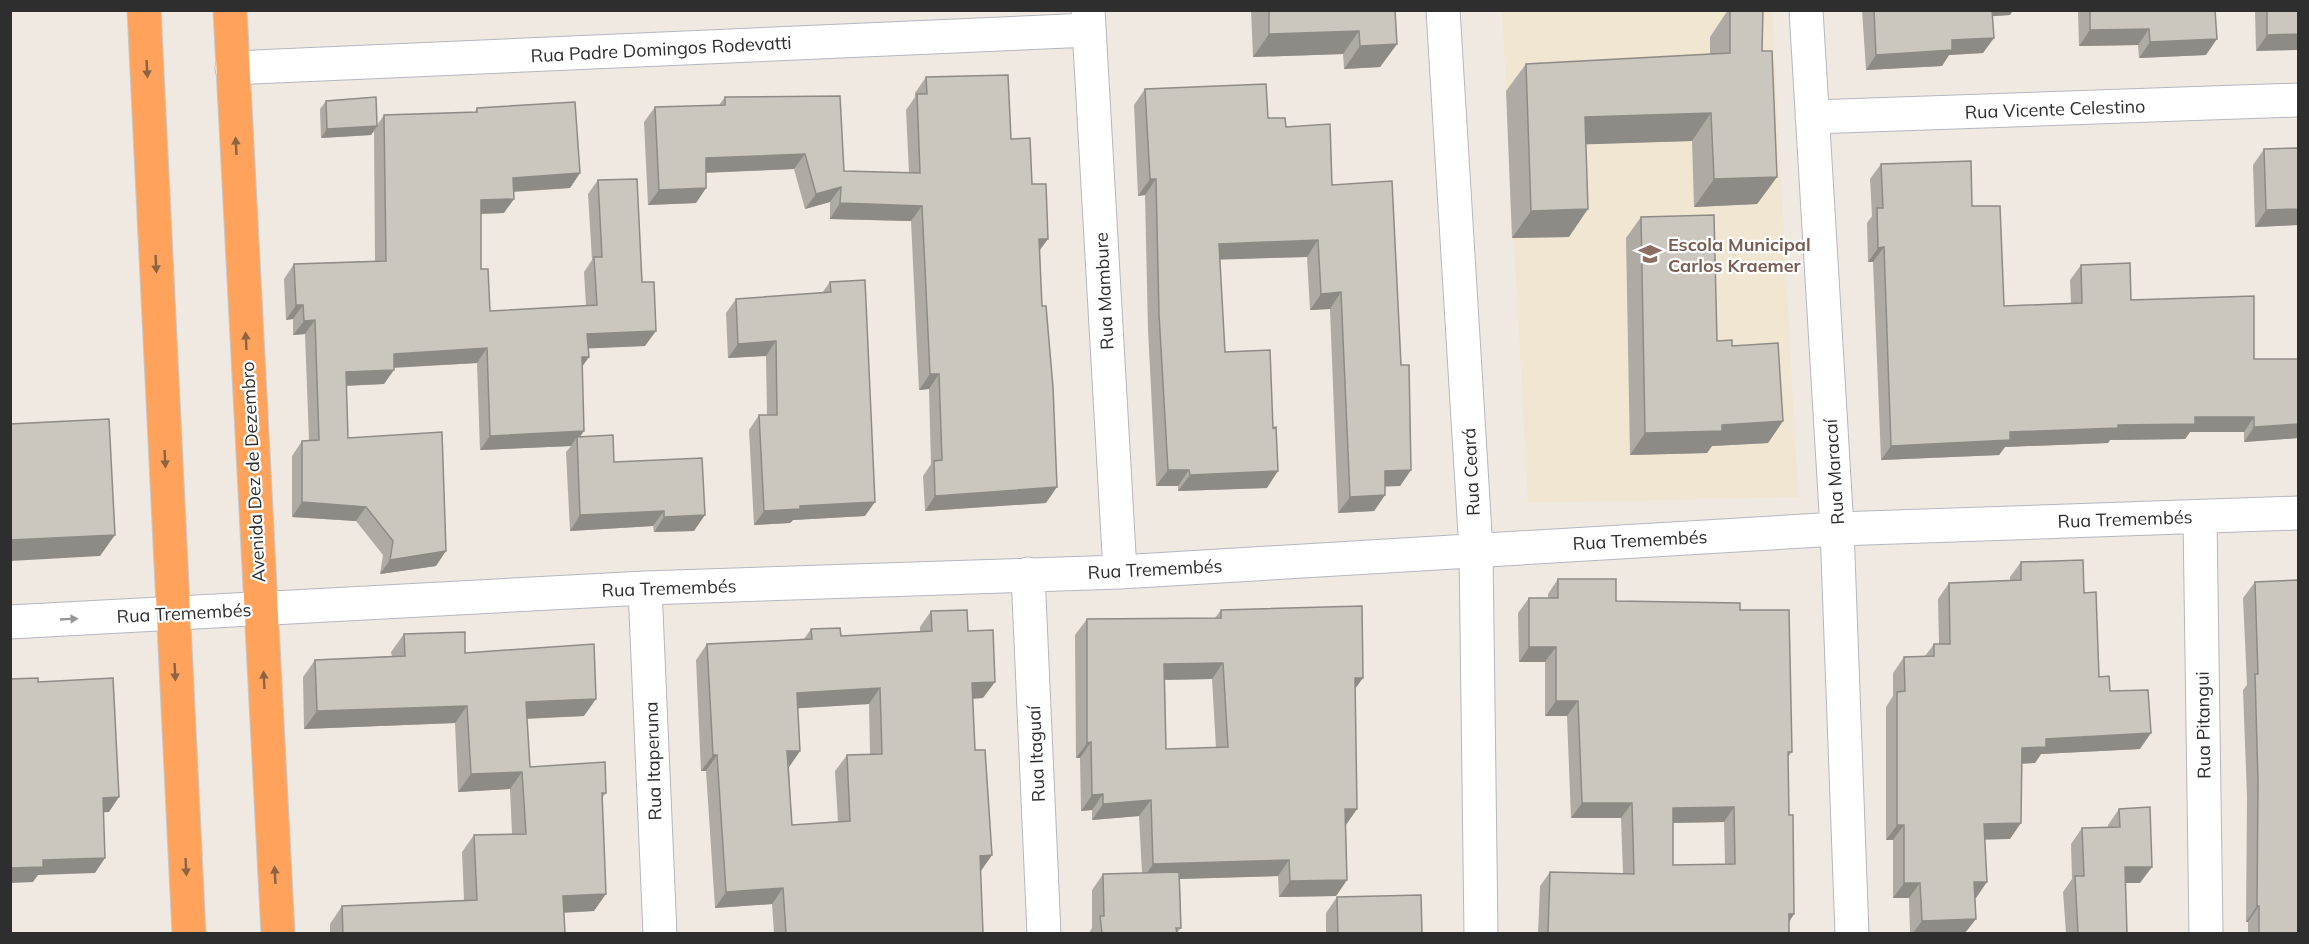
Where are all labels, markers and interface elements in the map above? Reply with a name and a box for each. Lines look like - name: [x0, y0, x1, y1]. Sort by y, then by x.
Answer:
- street label: Rua Padre Domingos Rodevatti: [530, 31, 792, 67]
- one-way arrow: [142, 59, 152, 78]
- street label: Rua Vicente Celestino: [1964, 94, 2146, 124]
- one-way arrow: [232, 136, 241, 155]
- street label: Rua Mambure: [1089, 232, 1119, 350]
- place label: Escola Municipal Carlos Kraemer: [1668, 233, 1811, 277]
- school or university icon: Escola Municipal Carlos Kraemer: [1637, 241, 1663, 267]
- one-way arrow: [151, 254, 160, 273]
- one-way arrow: [241, 331, 251, 350]
- street label: Avenida Dez de Dezembro: [236, 361, 270, 583]
- street label: Rua Maracaí: [1819, 417, 1849, 526]
- street label: Rua Ceará: [1457, 427, 1485, 517]
- one-way arrow: [160, 449, 169, 468]
- street label: Rua Tremembés: [2057, 505, 2193, 533]
- street label: Rua Tremembés: [1572, 525, 1708, 555]
- street label: Rua Tremembés: [1087, 554, 1223, 584]
- street label: Rua Tremembés: [601, 574, 737, 602]
- street label: Rua Tremembés: [116, 598, 252, 628]
- one-way arrow: [59, 615, 78, 624]
- one-way arrow: [171, 663, 180, 682]
- one-way arrow: [259, 671, 268, 690]
- street label: Rua Pitangui: [2191, 671, 2215, 779]
- street label: Rua Itaperuna: [639, 701, 667, 821]
- street label: Rua Itaguaí: [1022, 704, 1050, 803]
- one-way arrow: [181, 858, 190, 877]
- one-way arrow: [270, 866, 279, 885]

